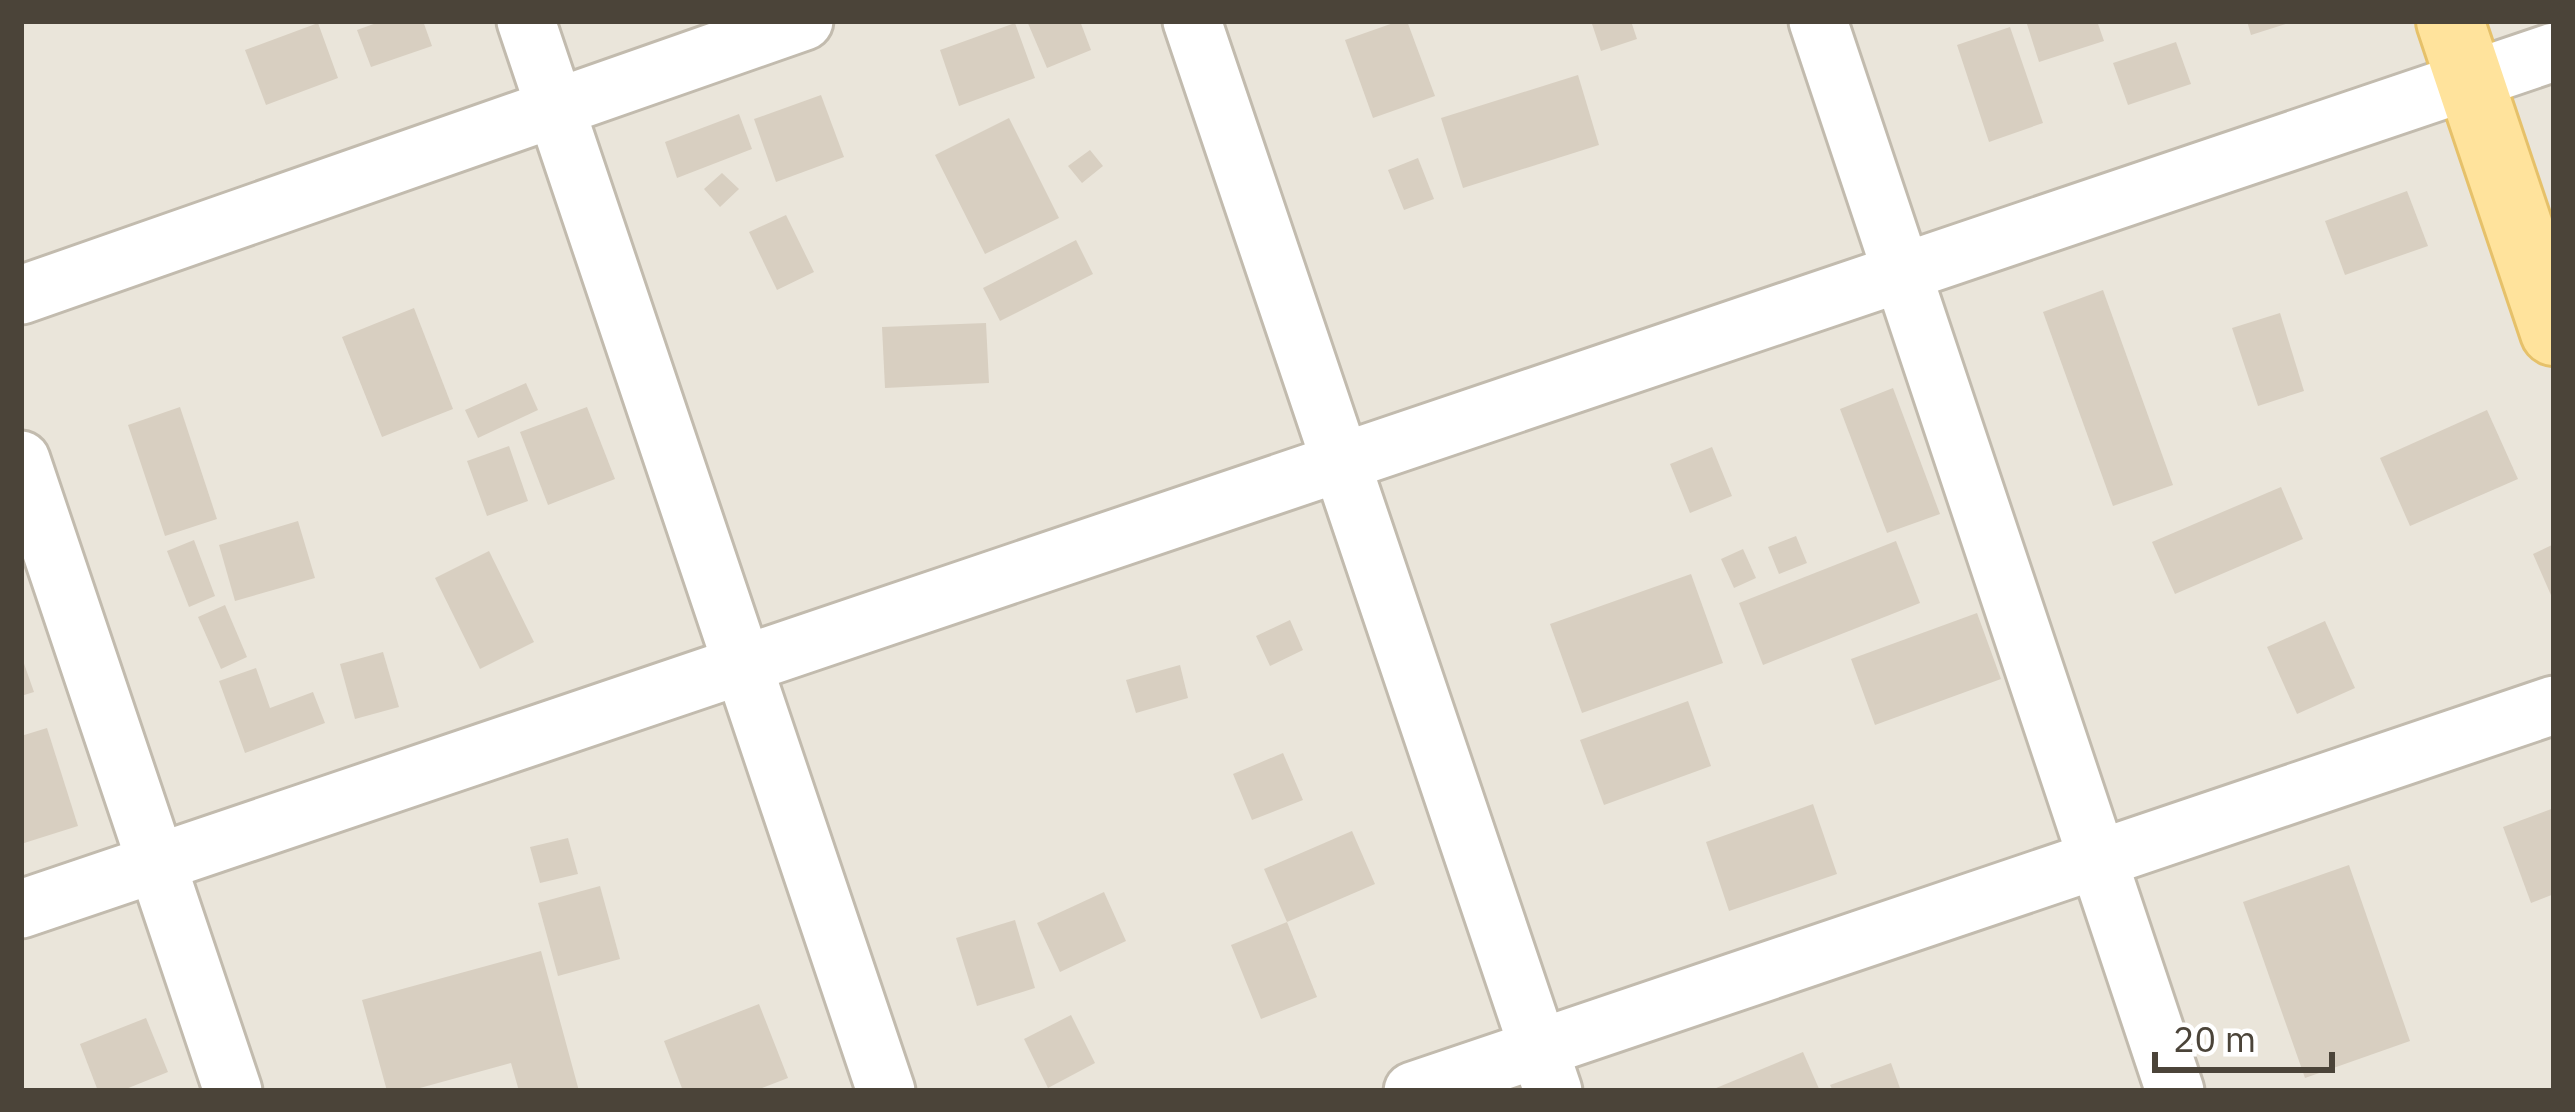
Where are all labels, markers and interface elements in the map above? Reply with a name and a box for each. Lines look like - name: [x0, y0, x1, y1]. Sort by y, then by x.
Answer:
- scale bar: [2155, 998, 2332, 1072]
- text: 20 m: [2173, 1015, 2256, 1062]

